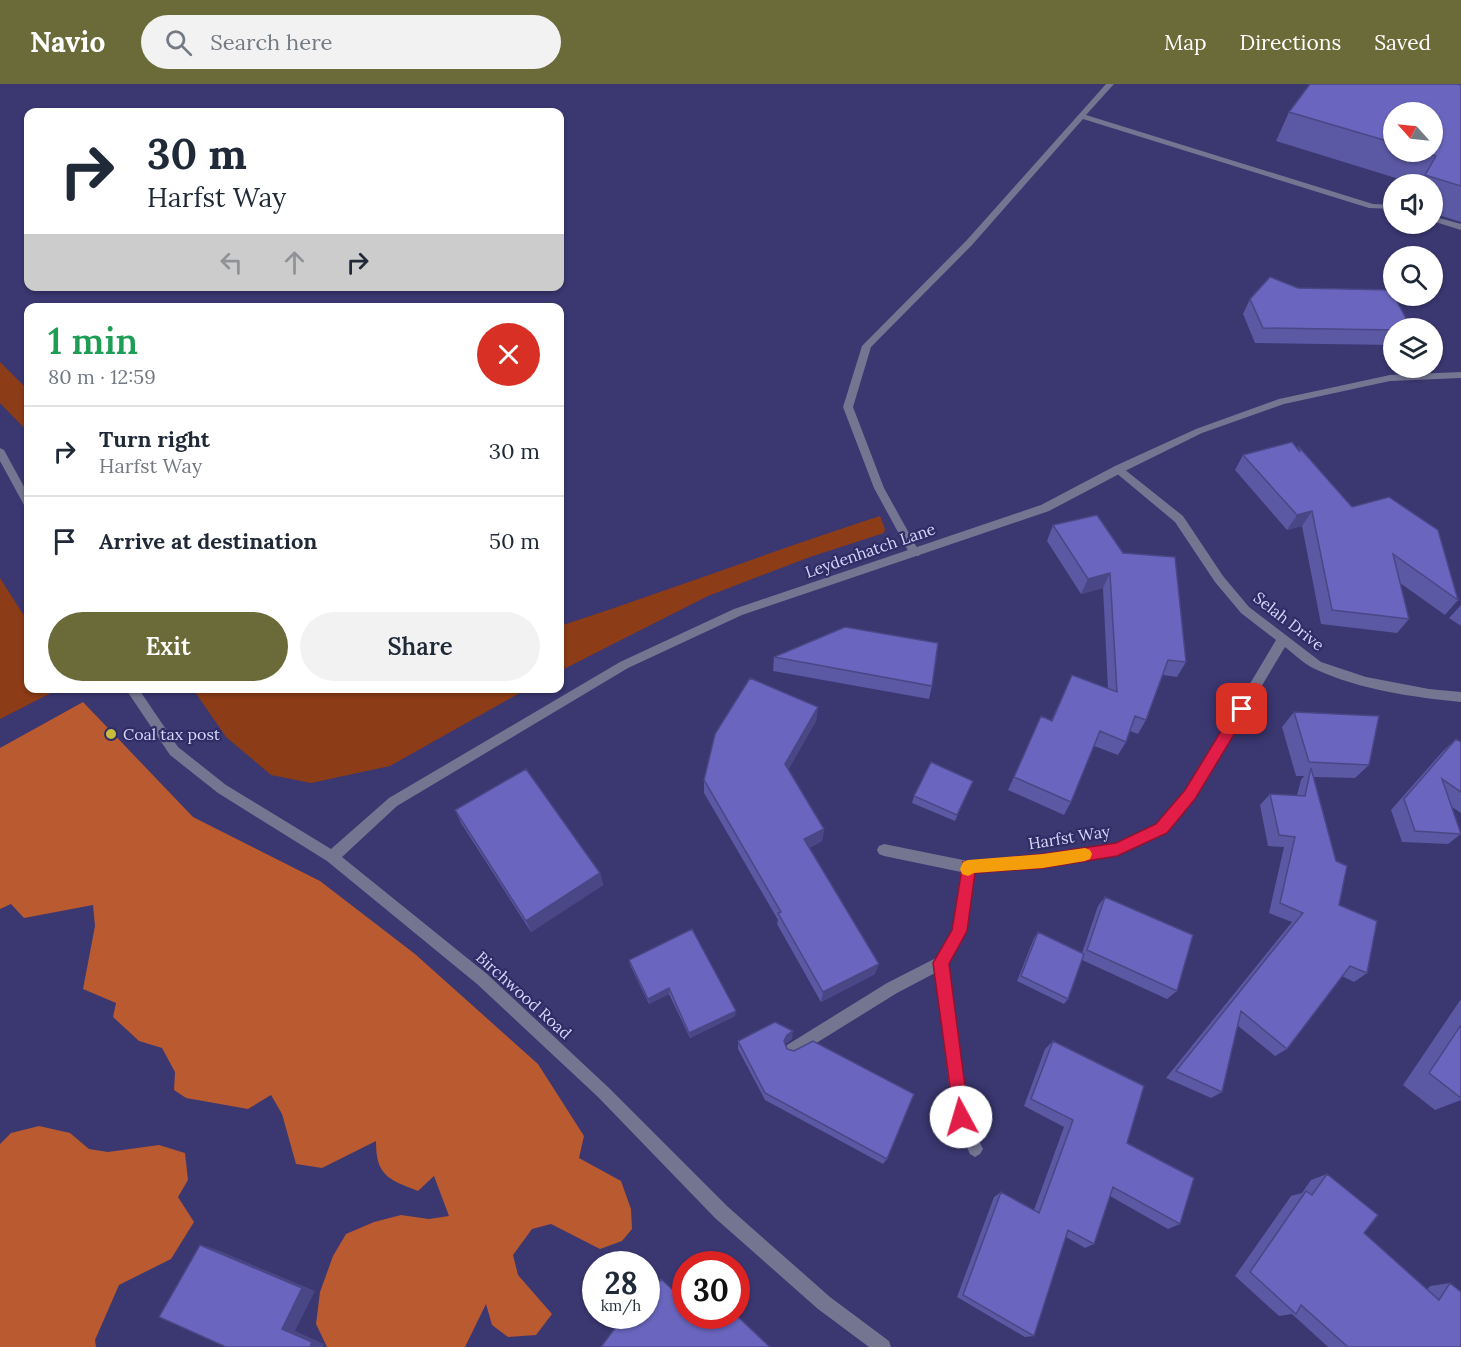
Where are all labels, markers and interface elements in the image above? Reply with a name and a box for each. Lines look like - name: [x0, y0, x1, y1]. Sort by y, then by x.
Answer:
- search box: [141, 15, 561, 69]
- text: Navio: [30, 24, 105, 60]
- icon: search: [162, 26, 195, 59]
- text: Search here: [210, 28, 332, 56]
- text: Map: [1164, 29, 1207, 56]
- text: Directions: [1240, 29, 1341, 56]
- text: Saved: [1374, 29, 1431, 56]
- north arrow: [1383, 102, 1443, 162]
- map controls: [1383, 102, 1443, 378]
- text: 30 m: [147, 127, 247, 181]
- icon: right: [48, 132, 126, 210]
- button: sound: [1383, 174, 1443, 234]
- text: Harfst Way: [147, 180, 286, 214]
- icon: left: [215, 246, 248, 279]
- icon: ahead: [278, 246, 311, 279]
- icon: right: [341, 246, 374, 279]
- button: search: [1383, 246, 1443, 306]
- text: 1 min: [48, 318, 138, 364]
- button: layers: [1383, 318, 1443, 378]
- button: close: [477, 323, 540, 386]
- text: 80 m · 12:59: [48, 364, 156, 389]
- text: Turn right: [99, 425, 210, 453]
- icon: right: [48, 435, 81, 468]
- text: 30 m: [489, 437, 540, 465]
- text: Harfst Way: [99, 453, 202, 478]
- street label: Leydenhatch Lane: [802, 518, 938, 582]
- icon: arrive: [48, 525, 81, 558]
- text: Arrive at destination: [99, 527, 317, 555]
- text: 50 m: [489, 527, 540, 555]
- street label: Selah Drive: [1250, 587, 1329, 655]
- button: Exit: [48, 612, 288, 681]
- button: Share: [300, 612, 540, 681]
- pin: [1216, 683, 1267, 734]
- icon: arrive: [1225, 692, 1258, 725]
- place label: Coal tax post: [123, 724, 221, 744]
- marker: Coal tax post: [104, 727, 118, 741]
- street label: Harfst Way: [1027, 821, 1112, 853]
- street label: Birchwood Road: [472, 947, 576, 1043]
- position arrow: [929, 1085, 993, 1149]
- speed limit sign: 30: [672, 1251, 750, 1329]
- text: 28: [604, 1264, 638, 1302]
- text: km/h: [601, 1296, 641, 1315]

